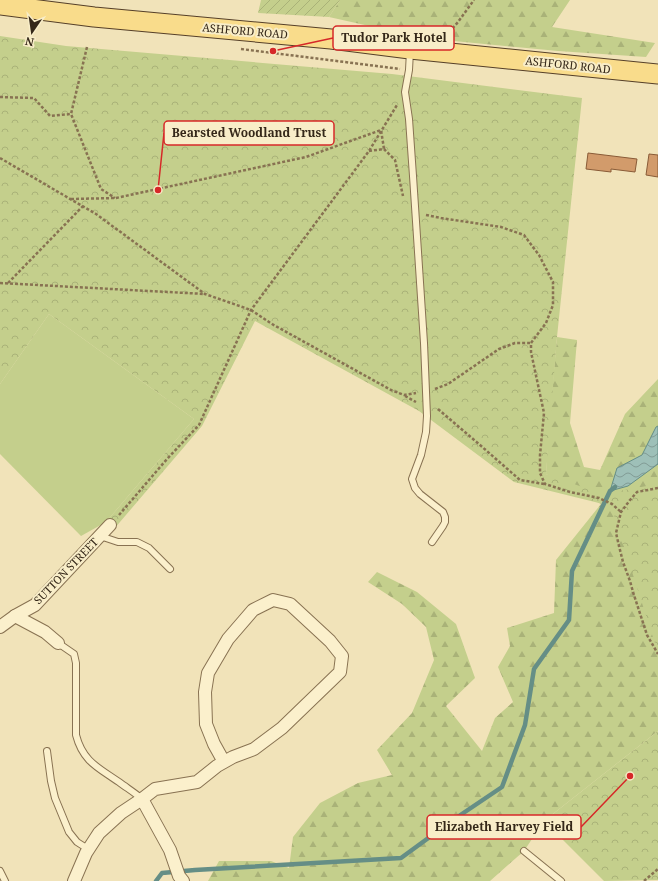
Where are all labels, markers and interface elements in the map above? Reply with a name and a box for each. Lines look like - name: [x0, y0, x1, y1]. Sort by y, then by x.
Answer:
- north arrow: [12, 12, 52, 52]
- street label: ASHFORD ROAD: [202, 19, 288, 42]
- callout: Tudor Park Hotel: [333, 26, 454, 50]
- text: Tudor Park Hotel: [341, 29, 447, 46]
- text: N: [23, 34, 36, 51]
- street label: ASHFORD ROAD: [525, 53, 612, 76]
- callout: Bearsted Woodland Trust: [164, 121, 334, 145]
- text: Bearsted Woodland Trust: [172, 124, 326, 141]
- street label: SUTTON STREET: [30, 534, 101, 607]
- callout: Elizabeth Harvey Field: [427, 815, 581, 839]
- text: Elizabeth Harvey Field: [435, 818, 573, 835]

